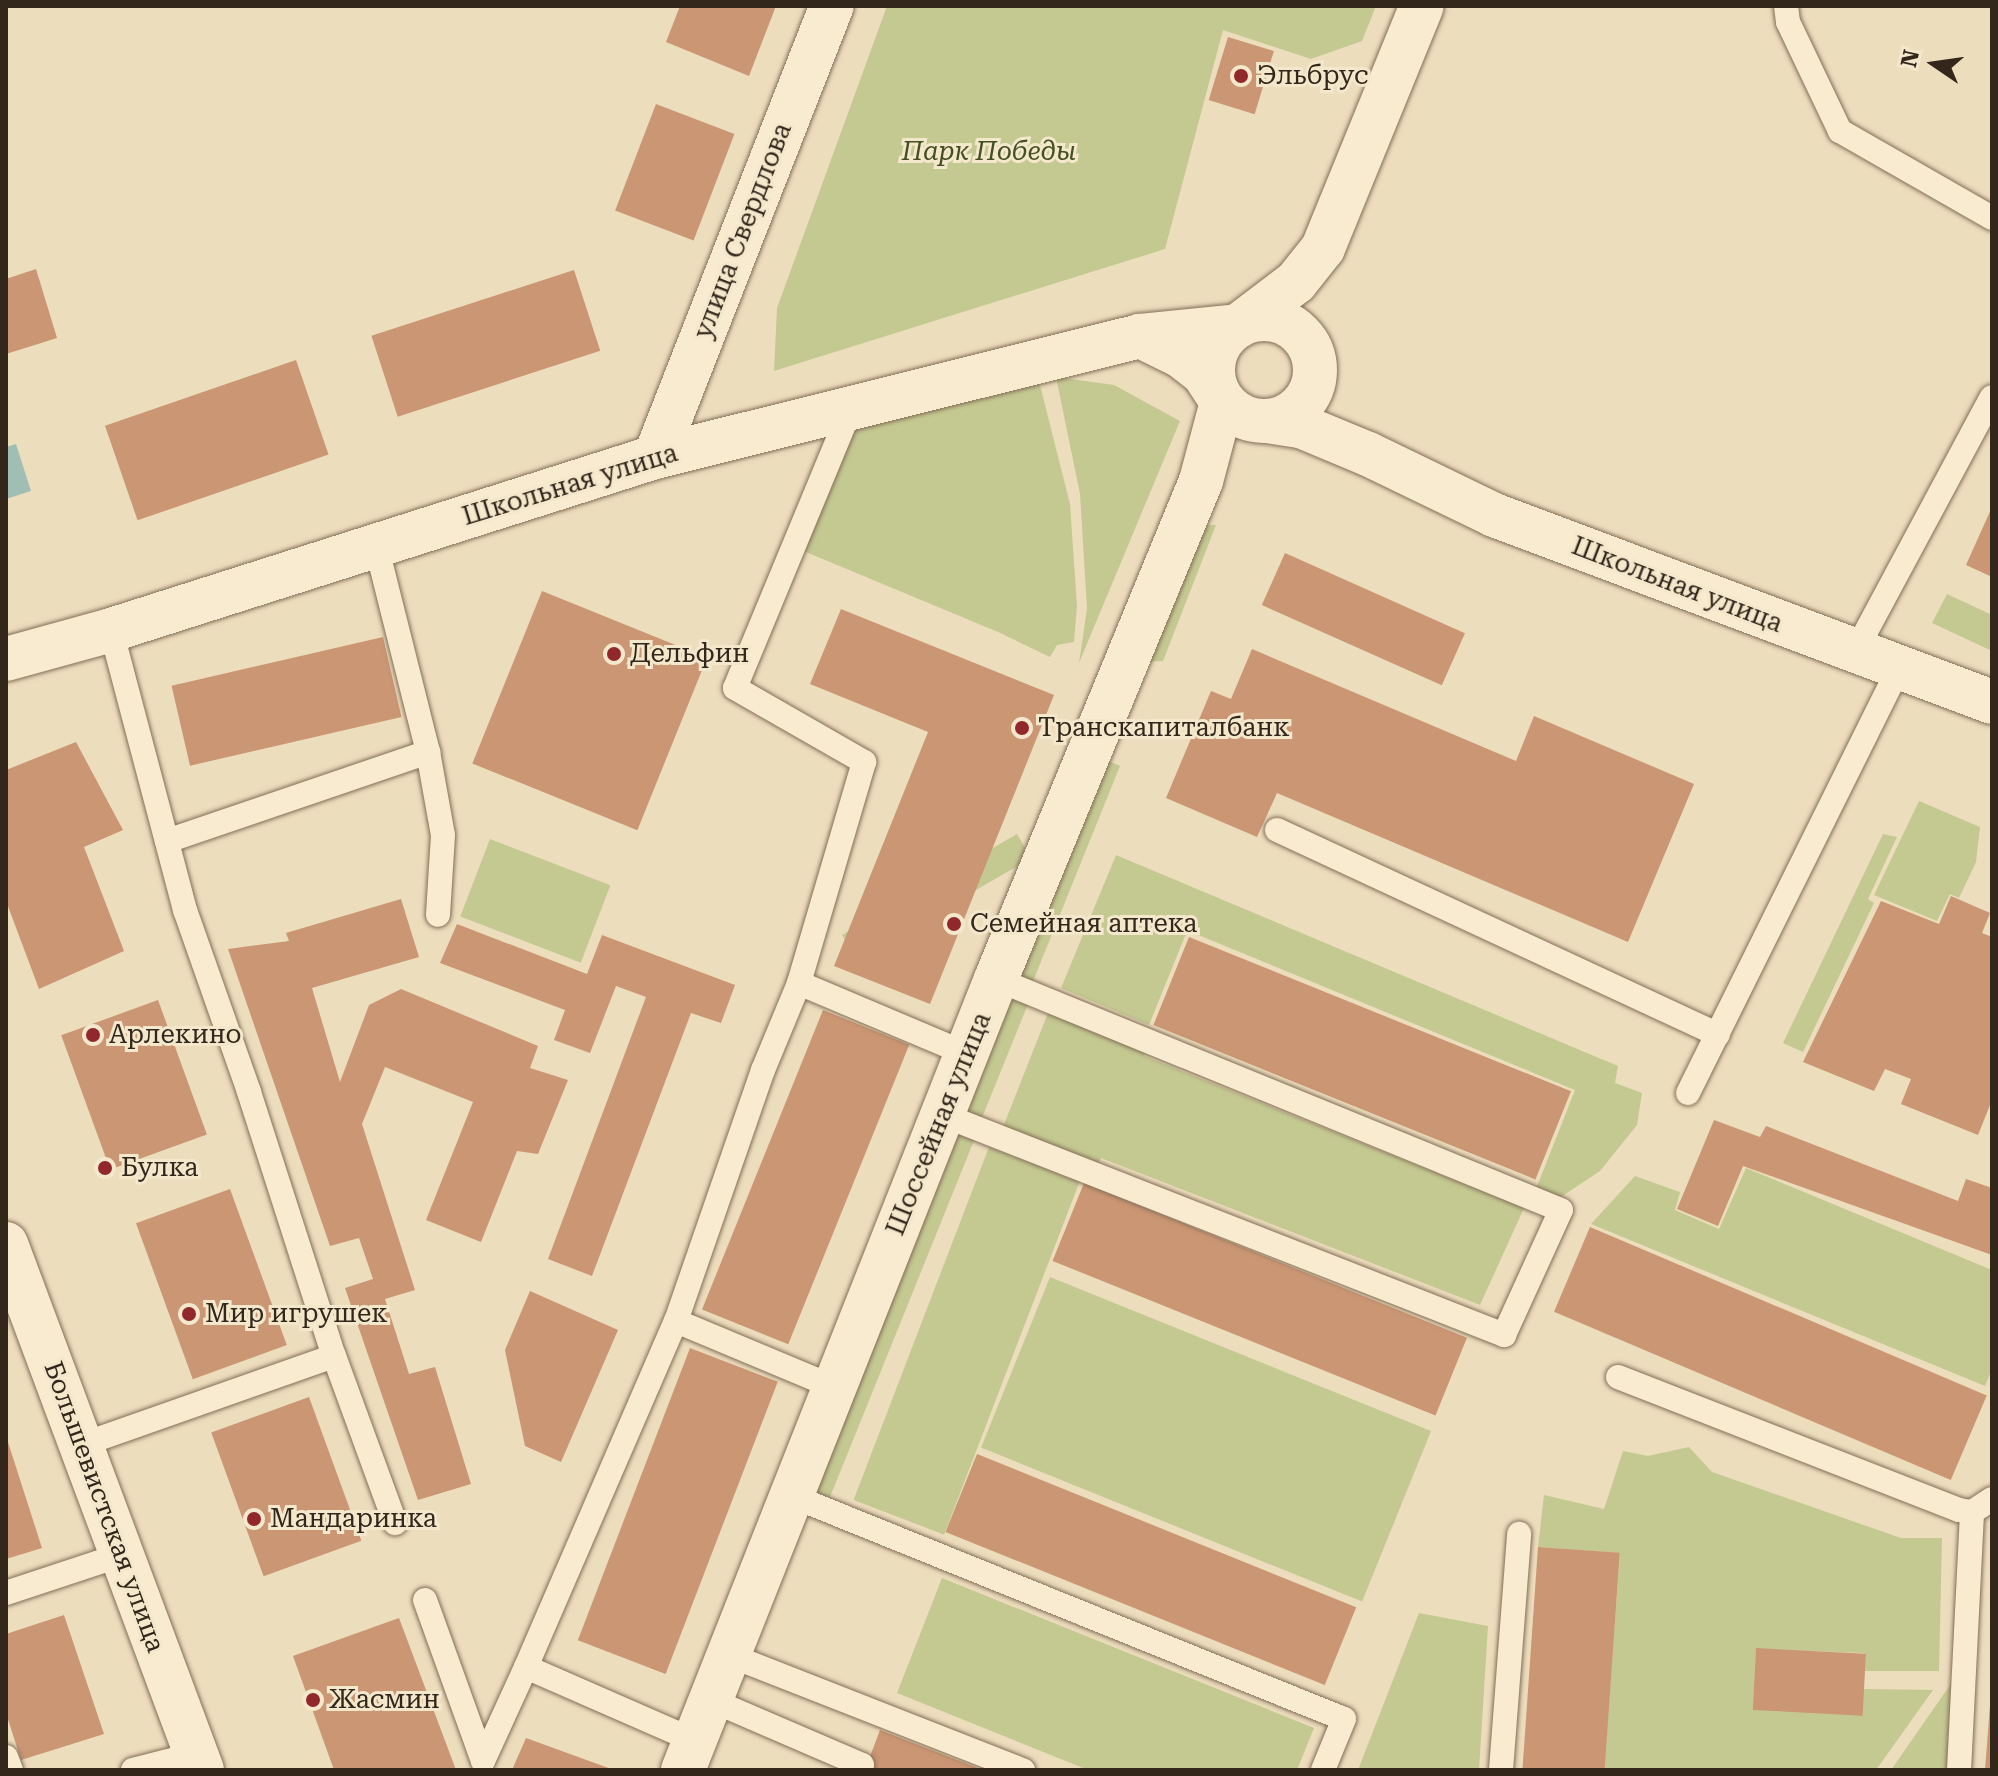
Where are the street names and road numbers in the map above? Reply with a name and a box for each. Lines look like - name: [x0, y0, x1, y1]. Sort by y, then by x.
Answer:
- street label: улица Свердлова: [687, 119, 799, 343]
- street label: Школьная улица: [459, 437, 681, 533]
- street label: Школьная улица: [1567, 530, 1787, 640]
- street label: Шоссейная улица: [880, 1008, 998, 1240]
- street label: Большевистская улица: [37, 1357, 171, 1657]

